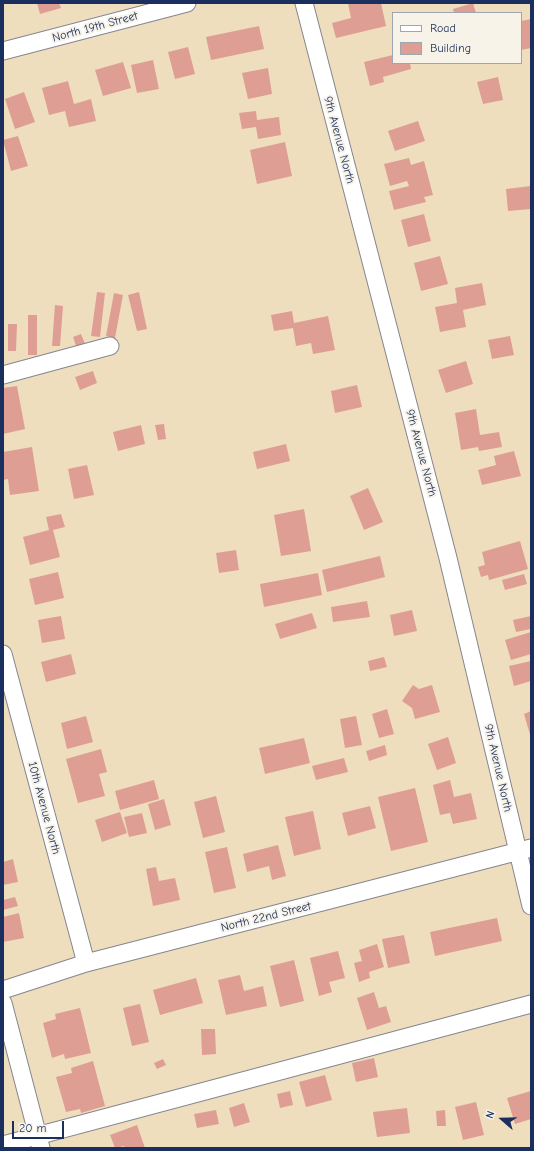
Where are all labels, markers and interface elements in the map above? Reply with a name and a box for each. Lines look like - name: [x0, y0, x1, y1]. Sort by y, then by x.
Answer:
- street label: North 19th Street: [51, 9, 139, 45]
- legend: [392, 12, 522, 64]
- text: Road: [430, 21, 456, 35]
- text: Building: [430, 41, 471, 55]
- street label: 9th Avenue North: [320, 95, 358, 185]
- street label: 9th Avenue North: [402, 408, 440, 498]
- street label: 9th Avenue North: [481, 723, 515, 813]
- street label: 10th Avenue North: [25, 760, 63, 856]
- street label: North 22nd Street: [219, 899, 313, 935]
- north arrow: [482, 1099, 522, 1139]
- text: N: [483, 1109, 498, 1120]
- scale bar: [14, 1113, 66, 1139]
- text: 20 m: [19, 1121, 47, 1135]

